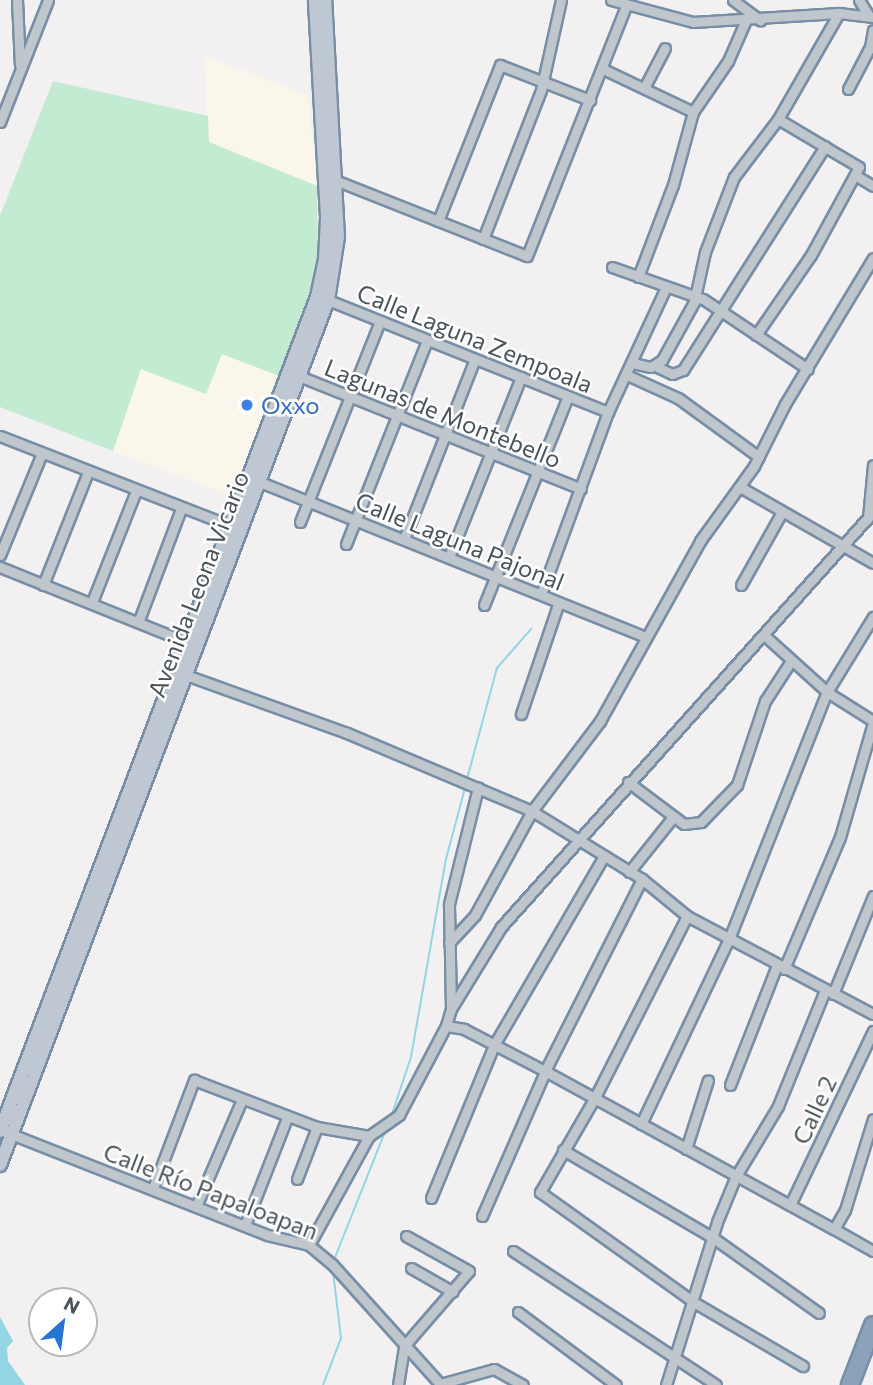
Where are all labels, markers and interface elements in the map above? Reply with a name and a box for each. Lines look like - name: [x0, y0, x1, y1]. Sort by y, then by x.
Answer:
- street label: Calle Laguna Zempoala: [353, 278, 597, 398]
- street label: Lagunas de Montebello: [321, 352, 565, 474]
- place label: Oxxo: [261, 391, 320, 419]
- marker: Oxxo: [239, 397, 255, 413]
- street label: Avenida Leona Vicario: [142, 467, 254, 701]
- street label: Calle Laguna Pajonal: [351, 486, 569, 596]
- street label: Calle 2: [786, 1071, 842, 1149]
- street label: Calle Río Papaloapan: [100, 1137, 322, 1245]
- north arrow: [28, 1287, 98, 1357]
- text: N: [60, 1291, 84, 1318]

